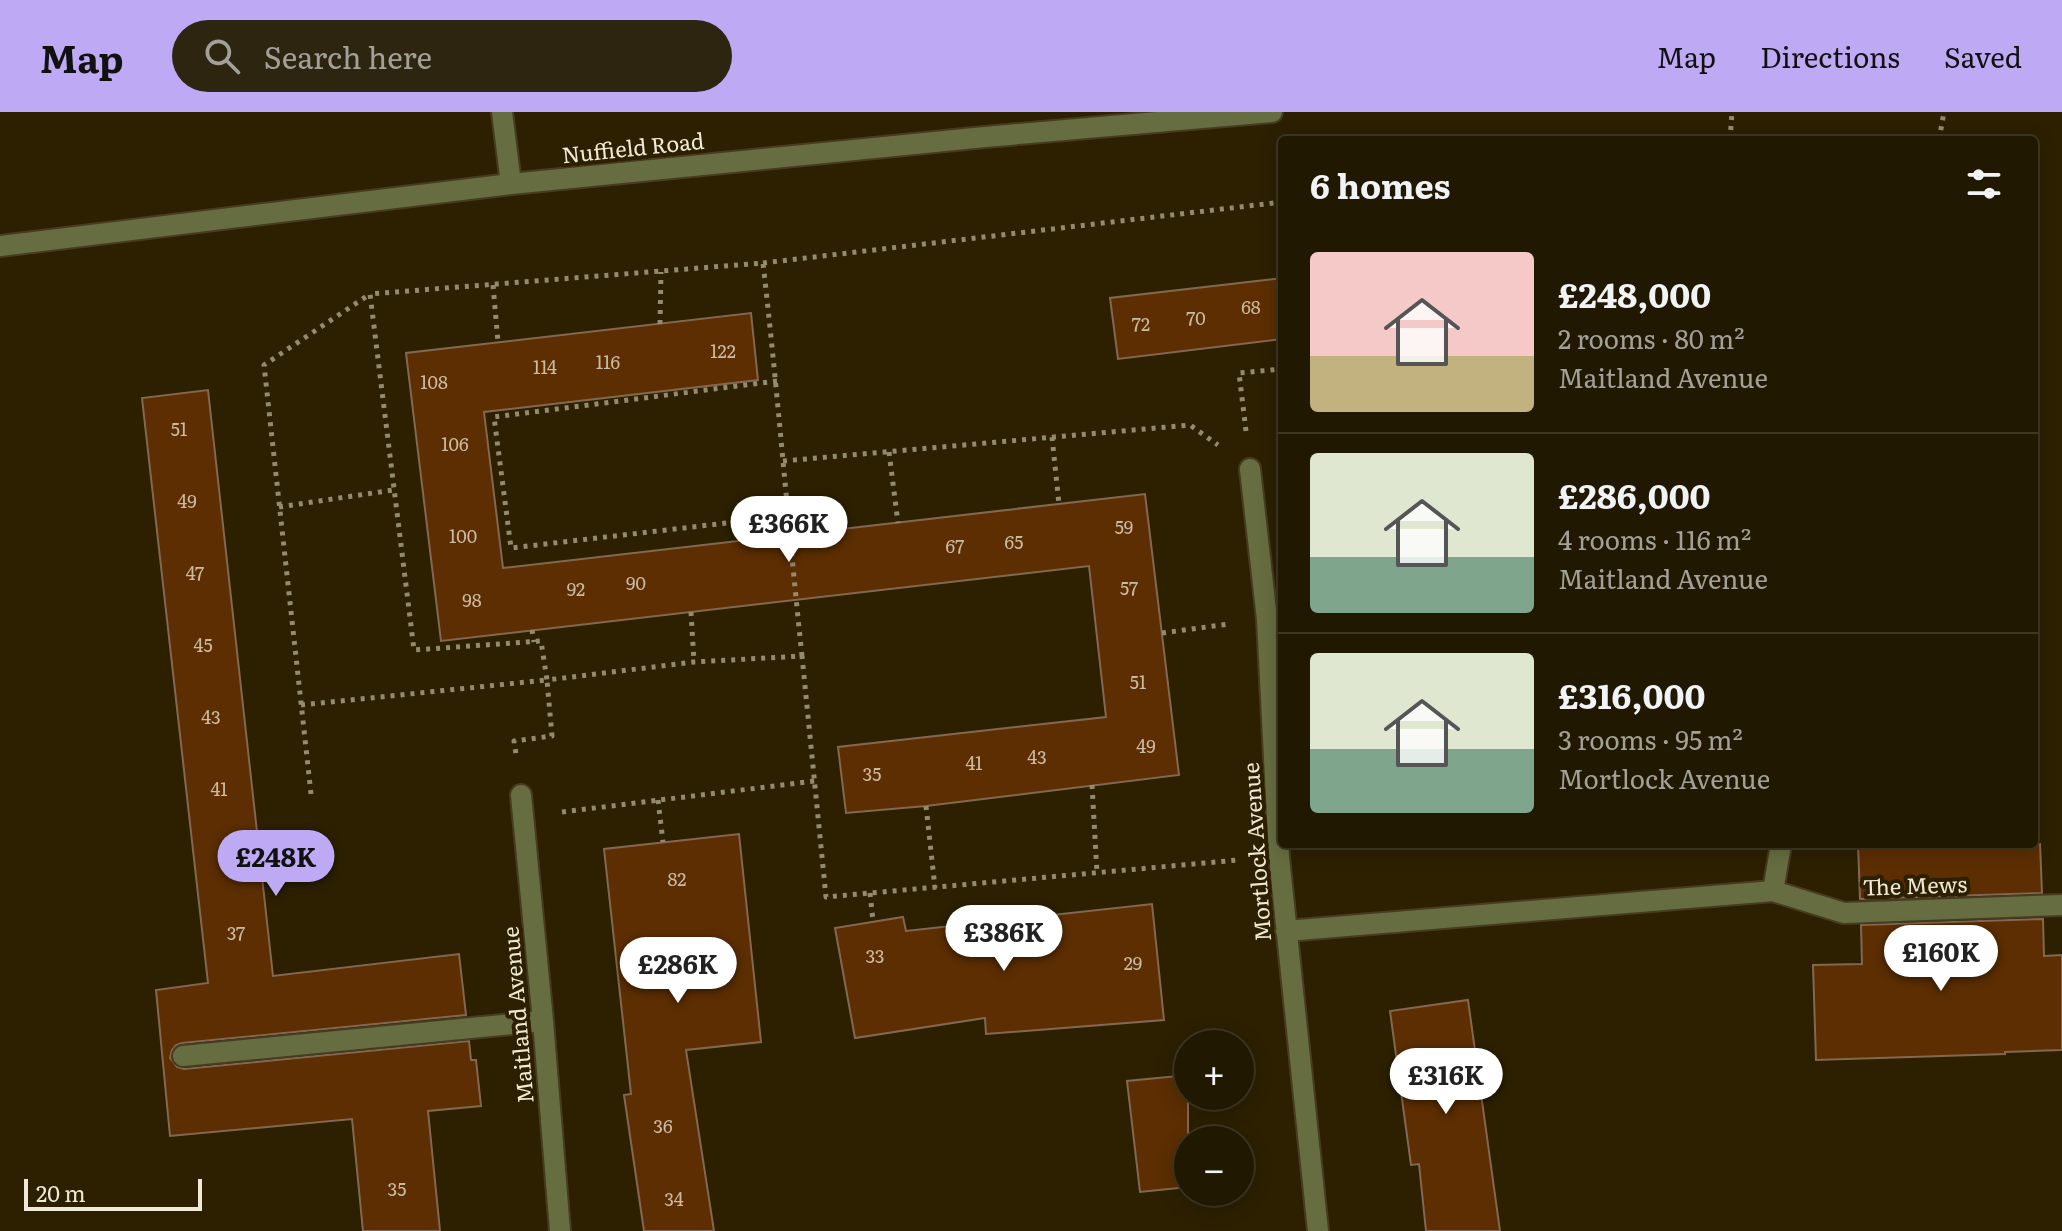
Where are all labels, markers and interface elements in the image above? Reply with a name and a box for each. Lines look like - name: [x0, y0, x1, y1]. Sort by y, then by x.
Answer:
- search box: [172, 20, 732, 92]
- text: Map: [40, 28, 124, 85]
- icon: search: [200, 34, 244, 78]
- text: Search here: [264, 34, 432, 78]
- text: Map: [1657, 35, 1716, 77]
- text: Directions: [1760, 35, 1900, 77]
- text: Saved: [1944, 35, 2022, 77]
- street label: Nuffield Road: [560, 123, 706, 170]
- text: 6 homes: [1310, 159, 1450, 209]
- icon: filters: [1962, 162, 2006, 206]
- text: £248,000: [1558, 268, 1711, 318]
- icon: home: [1374, 284, 1470, 380]
- house number: 68: [1241, 293, 1261, 320]
- house number: 70: [1186, 304, 1206, 331]
- house number: 72: [1132, 310, 1150, 337]
- text: 2 rooms · 80 m²: [1558, 318, 1745, 357]
- house number: 122: [710, 337, 736, 364]
- house number: 116: [596, 348, 620, 375]
- house number: 114: [533, 353, 557, 380]
- text: Maitland Avenue: [1558, 357, 1768, 396]
- house number: 108: [420, 368, 448, 395]
- house number: 51: [171, 415, 187, 442]
- house number: 106: [441, 430, 469, 457]
- text: £286,000: [1558, 469, 1711, 519]
- icon: home: [1374, 485, 1470, 581]
- house number: 49: [177, 487, 197, 514]
- pin: £366K: [733, 496, 845, 564]
- text: £366K: [749, 502, 829, 541]
- house number: 59: [1115, 513, 1133, 540]
- text: 4 rooms · 116 m²: [1558, 519, 1751, 558]
- house number: 100: [449, 522, 477, 549]
- house number: 65: [1005, 528, 1023, 555]
- house number: 67: [946, 532, 964, 559]
- text: Maitland Avenue: [1558, 558, 1768, 597]
- house number: 47: [186, 559, 204, 586]
- house number: 90: [626, 569, 646, 596]
- house number: 57: [1120, 574, 1138, 601]
- house number: 92: [567, 575, 585, 602]
- house number: 98: [462, 586, 482, 613]
- house number: 45: [193, 631, 213, 658]
- house number: 51: [1130, 668, 1146, 695]
- text: £316,000: [1558, 669, 1705, 719]
- icon: home: [1374, 685, 1470, 781]
- house number: 43: [201, 703, 221, 730]
- text: 3 rooms · 95 m²: [1558, 719, 1743, 758]
- house number: 49: [1136, 732, 1156, 759]
- house number: 43: [1027, 743, 1047, 770]
- house number: 41: [965, 749, 983, 776]
- text: Mortlock Avenue: [1558, 758, 1770, 797]
- house number: 35: [863, 760, 881, 787]
- street label: Mortlock Avenue: [1233, 761, 1278, 943]
- house number: 41: [210, 775, 228, 802]
- pin: £248K: [220, 830, 332, 898]
- text: £248K: [235, 836, 317, 875]
- house number: 82: [668, 865, 686, 892]
- street label: The Mews: [1862, 866, 1968, 903]
- pin: £386K: [948, 905, 1060, 973]
- text: £386K: [963, 911, 1045, 950]
- house number: 37: [227, 919, 245, 946]
- street label: Maitland Avenue: [492, 925, 541, 1105]
- pin: £160K: [1885, 925, 1997, 993]
- text: £160K: [1902, 931, 1980, 970]
- pin: £286K: [622, 937, 734, 1005]
- house number: 33: [866, 942, 884, 969]
- text: £286K: [638, 943, 718, 982]
- house number: 29: [1124, 949, 1142, 976]
- map controls: [1174, 1030, 1254, 1206]
- button: +: [1174, 1030, 1254, 1110]
- pin: £316K: [1390, 1048, 1502, 1116]
- text: £316K: [1408, 1054, 1484, 1093]
- house number: 36: [653, 1112, 673, 1139]
- button: −: [1174, 1126, 1254, 1206]
- scale bar: [24, 1175, 202, 1211]
- house number: 35: [388, 1175, 406, 1202]
- text: 20 m: [36, 1176, 86, 1209]
- house number: 34: [664, 1185, 684, 1212]

